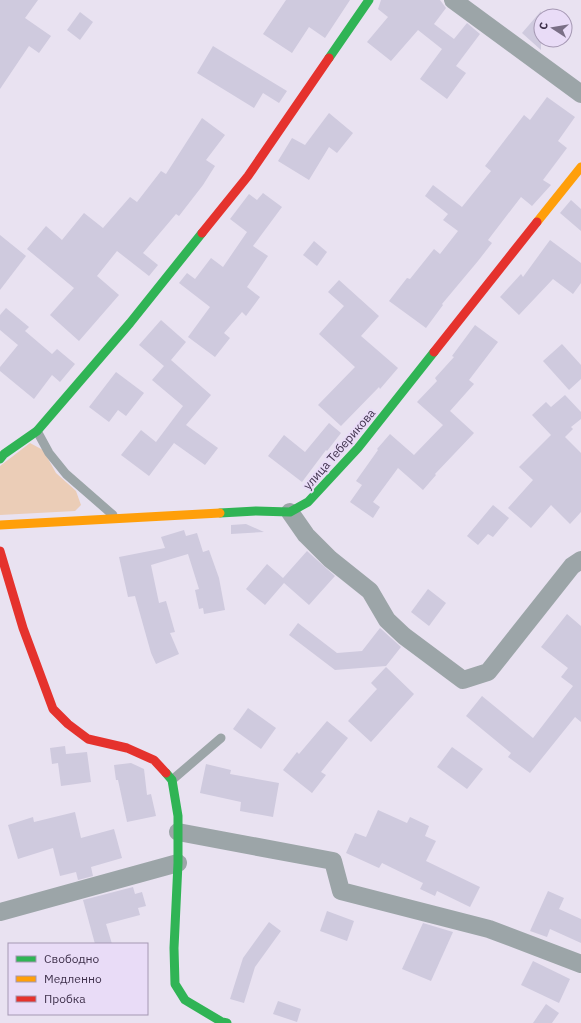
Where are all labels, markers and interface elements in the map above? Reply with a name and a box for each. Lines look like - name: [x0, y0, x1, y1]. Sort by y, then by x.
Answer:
- north arrow: [533, 8, 573, 48]
- text: С: [536, 21, 551, 31]
- street label: улица Теберикова: [300, 405, 379, 493]
- legend: [8, 943, 148, 1015]
- text: Свободно: [44, 951, 100, 966]
- text: Медленно: [44, 971, 102, 986]
- text: Пробка: [44, 991, 86, 1006]

